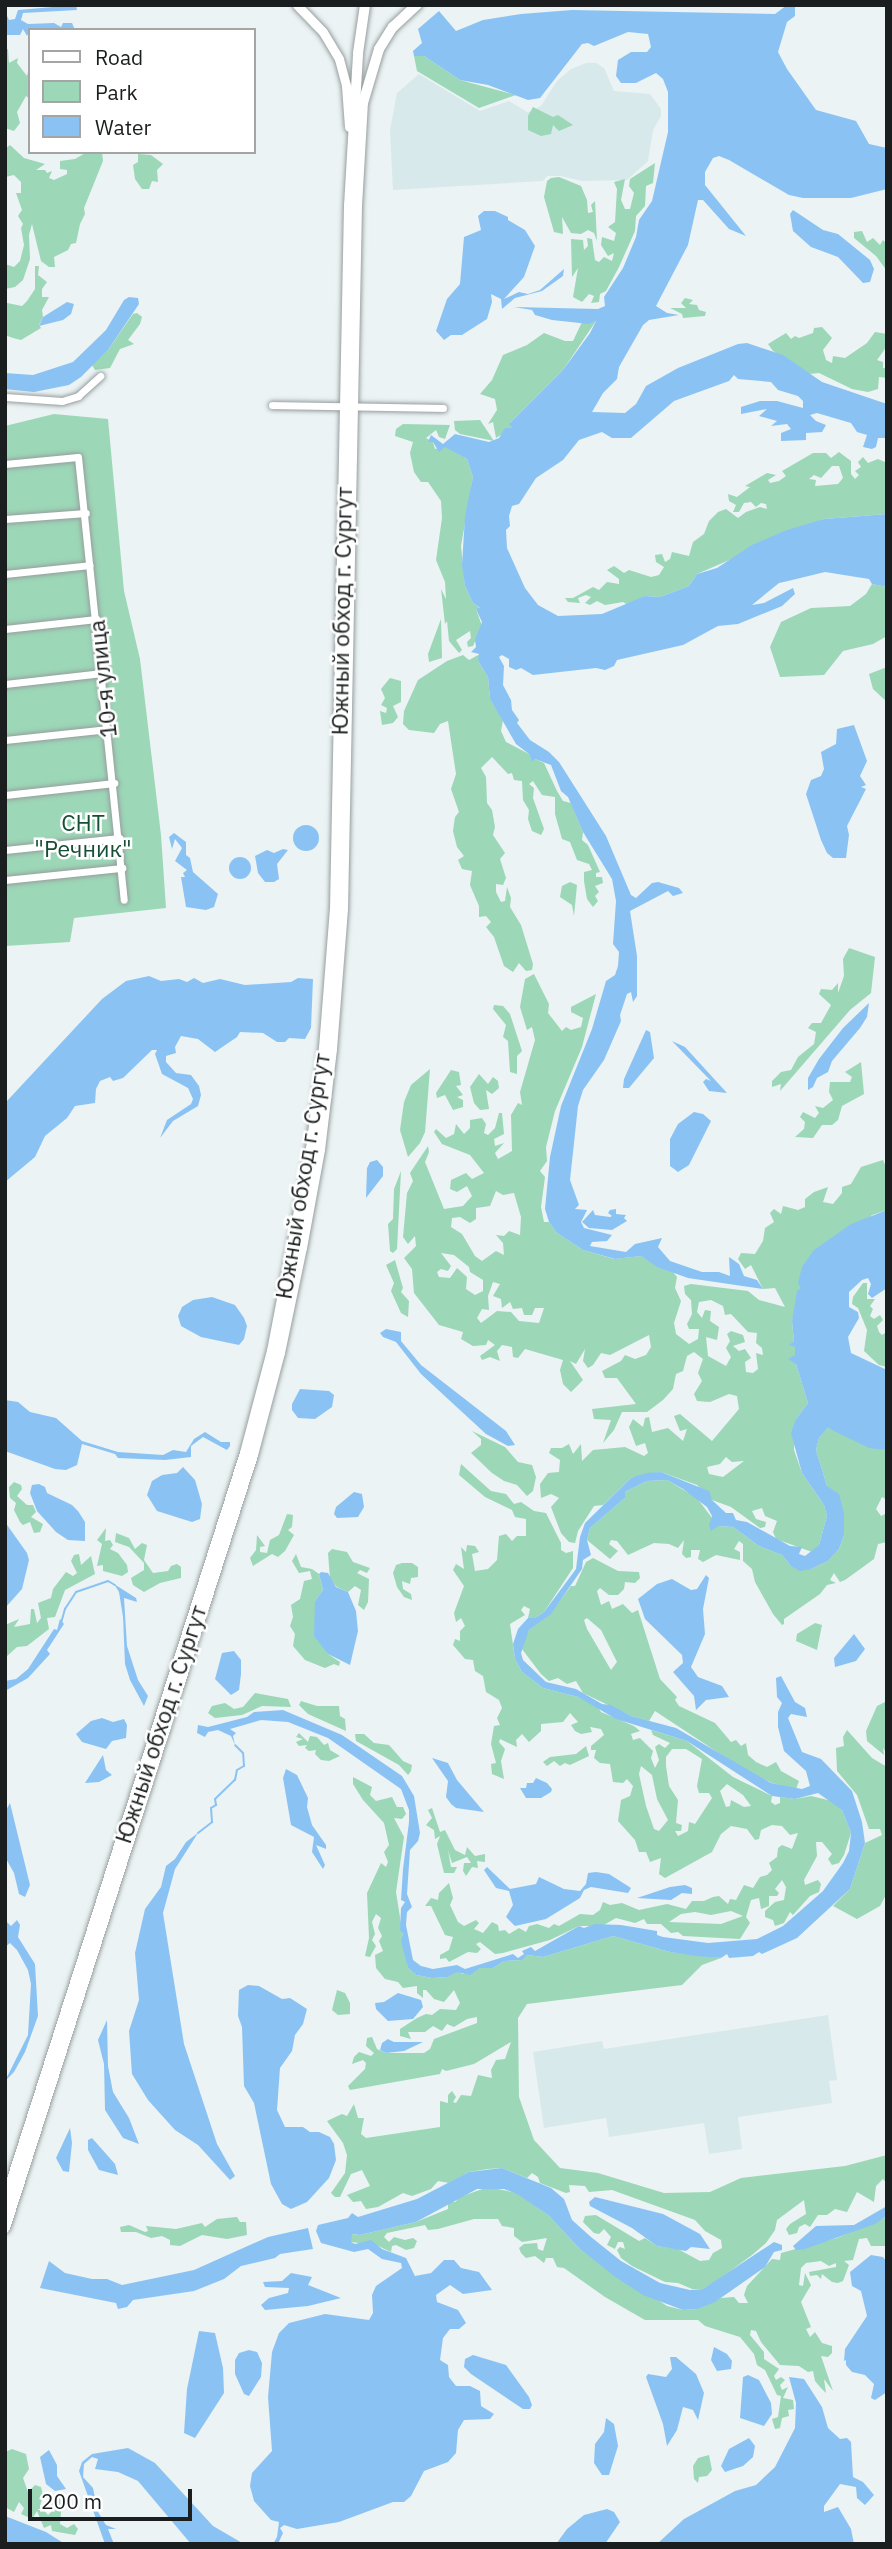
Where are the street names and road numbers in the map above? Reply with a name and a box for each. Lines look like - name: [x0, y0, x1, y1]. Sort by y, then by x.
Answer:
- street label: Южный обход г. Сургут: [325, 486, 357, 736]
- street label: 10-я улица: [82, 619, 122, 739]
- street label: Южный обход г. Сургут: [269, 1051, 335, 1301]
- street label: Южный обход г. Сургут: [108, 1601, 212, 1847]

